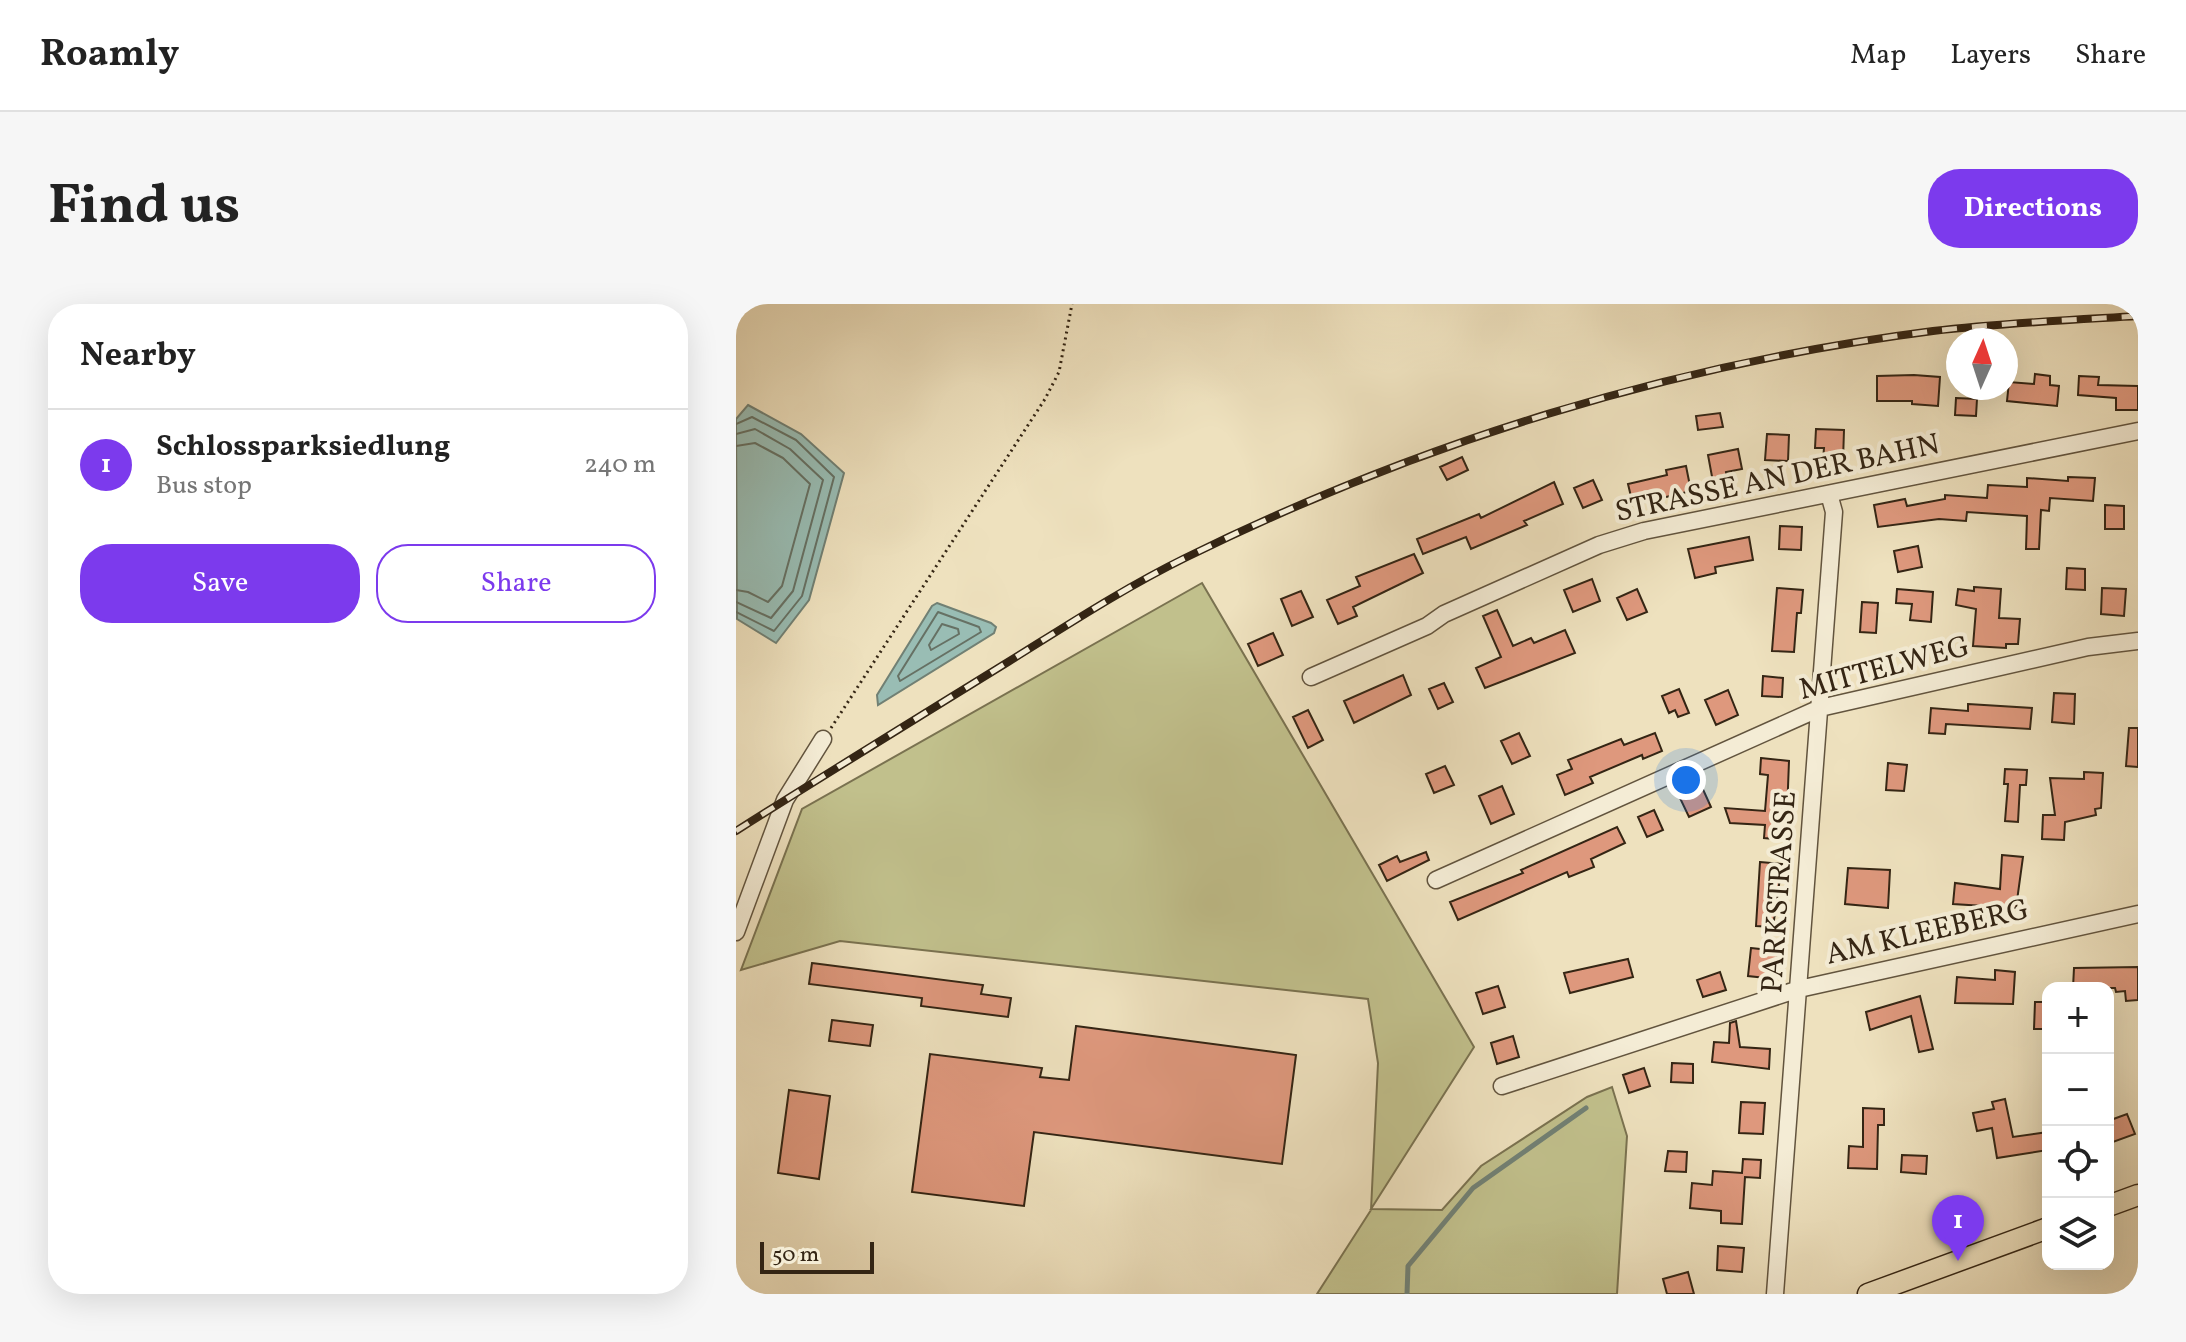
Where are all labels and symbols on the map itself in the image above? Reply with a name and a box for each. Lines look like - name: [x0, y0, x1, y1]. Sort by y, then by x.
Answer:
- north arrow: [1946, 328, 2018, 400]
- street label: STRASSE AN DER BAHN: [1611, 424, 1943, 534]
- street label: MITTELWEG: [1794, 626, 1975, 712]
- your location: [1666, 760, 1706, 800]
- street label: PARKSTRASSE: [1752, 789, 1808, 995]
- street label: AM KLEEBERG: [1822, 889, 2033, 977]
- pin: 1: [1932, 1195, 1984, 1261]
- scale bar: [760, 1238, 874, 1274]

